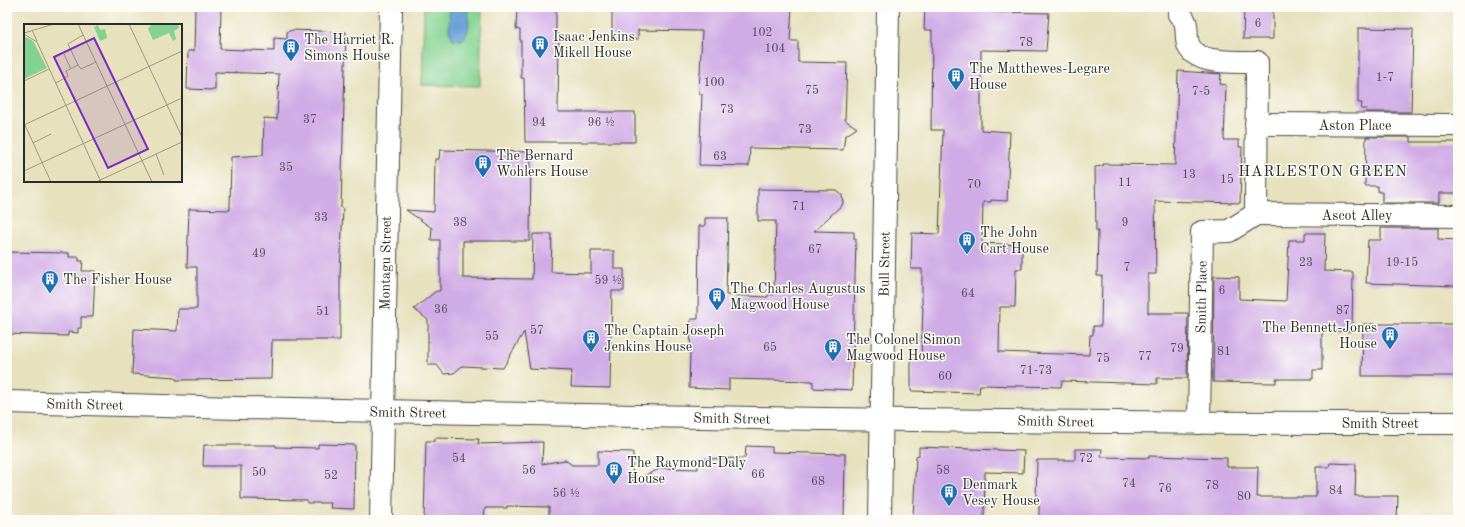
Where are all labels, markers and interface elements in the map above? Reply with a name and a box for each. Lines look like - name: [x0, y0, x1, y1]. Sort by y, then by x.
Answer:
- house number: 6: [1255, 18, 1262, 30]
- inset map: [24, 24, 182, 182]
- house number: 102: [752, 27, 772, 39]
- place label: Isaac Jenkins Mikell House: [553, 30, 635, 60]
- place label: The Harriet R. Simons House: [304, 33, 394, 63]
- building icon: Isaac Jenkins Mikell House: [530, 34, 550, 59]
- building icon: The Harriet R. Simons House: [281, 37, 301, 62]
- house number: 78: [1019, 37, 1033, 49]
- house number: 104: [765, 43, 785, 55]
- place label: The Matthewes-Legare House: [969, 62, 1110, 92]
- building icon: The Matthewes-Legare House: [946, 66, 966, 91]
- house number: 1-7: [1376, 72, 1394, 84]
- house number: 100: [704, 77, 724, 89]
- house number: 75: [805, 84, 819, 97]
- house number: 7-5: [1192, 85, 1210, 98]
- house number: 73: [720, 104, 734, 116]
- house number: 37: [303, 114, 317, 126]
- house number: 96 ½: [587, 116, 615, 129]
- house number: 94: [532, 117, 546, 129]
- street label: Aston Place: [1319, 119, 1391, 133]
- house number: 73: [798, 124, 812, 136]
- place label: The Bernard Wohlers House: [496, 149, 588, 179]
- house number: 63: [713, 151, 727, 163]
- building icon: The Bernard Wohlers House: [473, 153, 493, 178]
- house number: 35: [279, 161, 293, 174]
- district label: HARLESTON GREEN: [1238, 165, 1408, 180]
- house number: 13: [1182, 169, 1196, 181]
- house number: 15: [1220, 173, 1234, 186]
- house number: 11: [1118, 177, 1132, 189]
- house number: 70: [967, 179, 981, 191]
- house number: 71: [792, 201, 806, 213]
- street label: Ascot Alley: [1322, 209, 1393, 223]
- house number: 33: [314, 212, 328, 224]
- street label: Montagu Street: [378, 216, 394, 310]
- house number: 38: [453, 217, 467, 229]
- house number: 9: [1122, 217, 1128, 229]
- place label: The John Cart House: [980, 226, 1049, 256]
- building icon: The John Cart House: [957, 230, 977, 255]
- street label: Bull Street: [877, 231, 893, 297]
- house number: 67: [808, 244, 822, 256]
- house number: 49: [252, 248, 266, 260]
- house number: 19-15: [1386, 256, 1418, 269]
- house number: 23: [1299, 257, 1313, 269]
- street label: Smith Place: [1194, 261, 1210, 334]
- house number: 7: [1124, 262, 1130, 274]
- building icon: The Fisher House: [40, 269, 60, 294]
- place label: The Fisher House: [63, 273, 172, 287]
- house number: 59 ½: [594, 274, 622, 287]
- place label: The Charles Augustus Magwood House: [730, 282, 866, 312]
- house number: 6: [1219, 285, 1226, 297]
- building icon: The Charles Augustus Magwood House: [707, 286, 727, 311]
- house number: 64: [961, 288, 975, 300]
- house number: 36: [434, 304, 448, 316]
- house number: 51: [316, 305, 330, 318]
- house number: 87: [1336, 305, 1350, 317]
- place label: The Bennett-Jones House: [1262, 321, 1377, 351]
- house number: 57: [530, 324, 544, 337]
- place label: The Captain Joseph Jenkins House: [604, 324, 725, 354]
- building icon: The Bennett-Jones House: [1380, 325, 1400, 350]
- building icon: The Captain Joseph Jenkins House: [581, 328, 601, 353]
- house number: 55: [485, 330, 499, 343]
- place label: The Colonel Simon Magwood House: [846, 333, 961, 363]
- building icon: The Colonel Simon Magwood House: [823, 337, 843, 362]
- house number: 65: [763, 341, 777, 354]
- house number: 79: [1170, 343, 1184, 355]
- house number: 81: [1217, 346, 1231, 358]
- house number: 77: [1138, 351, 1152, 363]
- house number: 75: [1096, 352, 1110, 365]
- house number: 71-73: [1020, 365, 1052, 377]
- house number: 60: [938, 371, 952, 383]
- street label: Smith Street: [46, 397, 124, 413]
- street label: Smith Street: [369, 405, 447, 421]
- street label: Smith Street: [693, 411, 771, 427]
- street label: Smith Street: [1017, 414, 1095, 430]
- street label: Smith Street: [1341, 417, 1419, 431]
- house number: 54: [452, 452, 466, 465]
- house number: 72: [1079, 453, 1093, 465]
- place label: The Raymond-Daly House: [627, 456, 747, 486]
- building icon: The Raymond-Daly House: [604, 460, 624, 485]
- house number: 56: [522, 464, 536, 477]
- house number: 58: [936, 464, 950, 477]
- house number: 50: [252, 466, 266, 479]
- house number: 52: [324, 469, 338, 482]
- house number: 66: [751, 469, 765, 481]
- house number: 68: [811, 476, 825, 488]
- place label: Denmark Vesey House: [962, 478, 1040, 508]
- house number: 74: [1122, 478, 1136, 490]
- house number: 78: [1205, 480, 1219, 492]
- building icon: Denmark Vesey House: [939, 482, 959, 507]
- house number: 76: [1158, 483, 1172, 495]
- house number: 84: [1329, 485, 1343, 497]
- house number: 56 ½: [552, 487, 580, 500]
- house number: 80: [1237, 491, 1251, 503]

